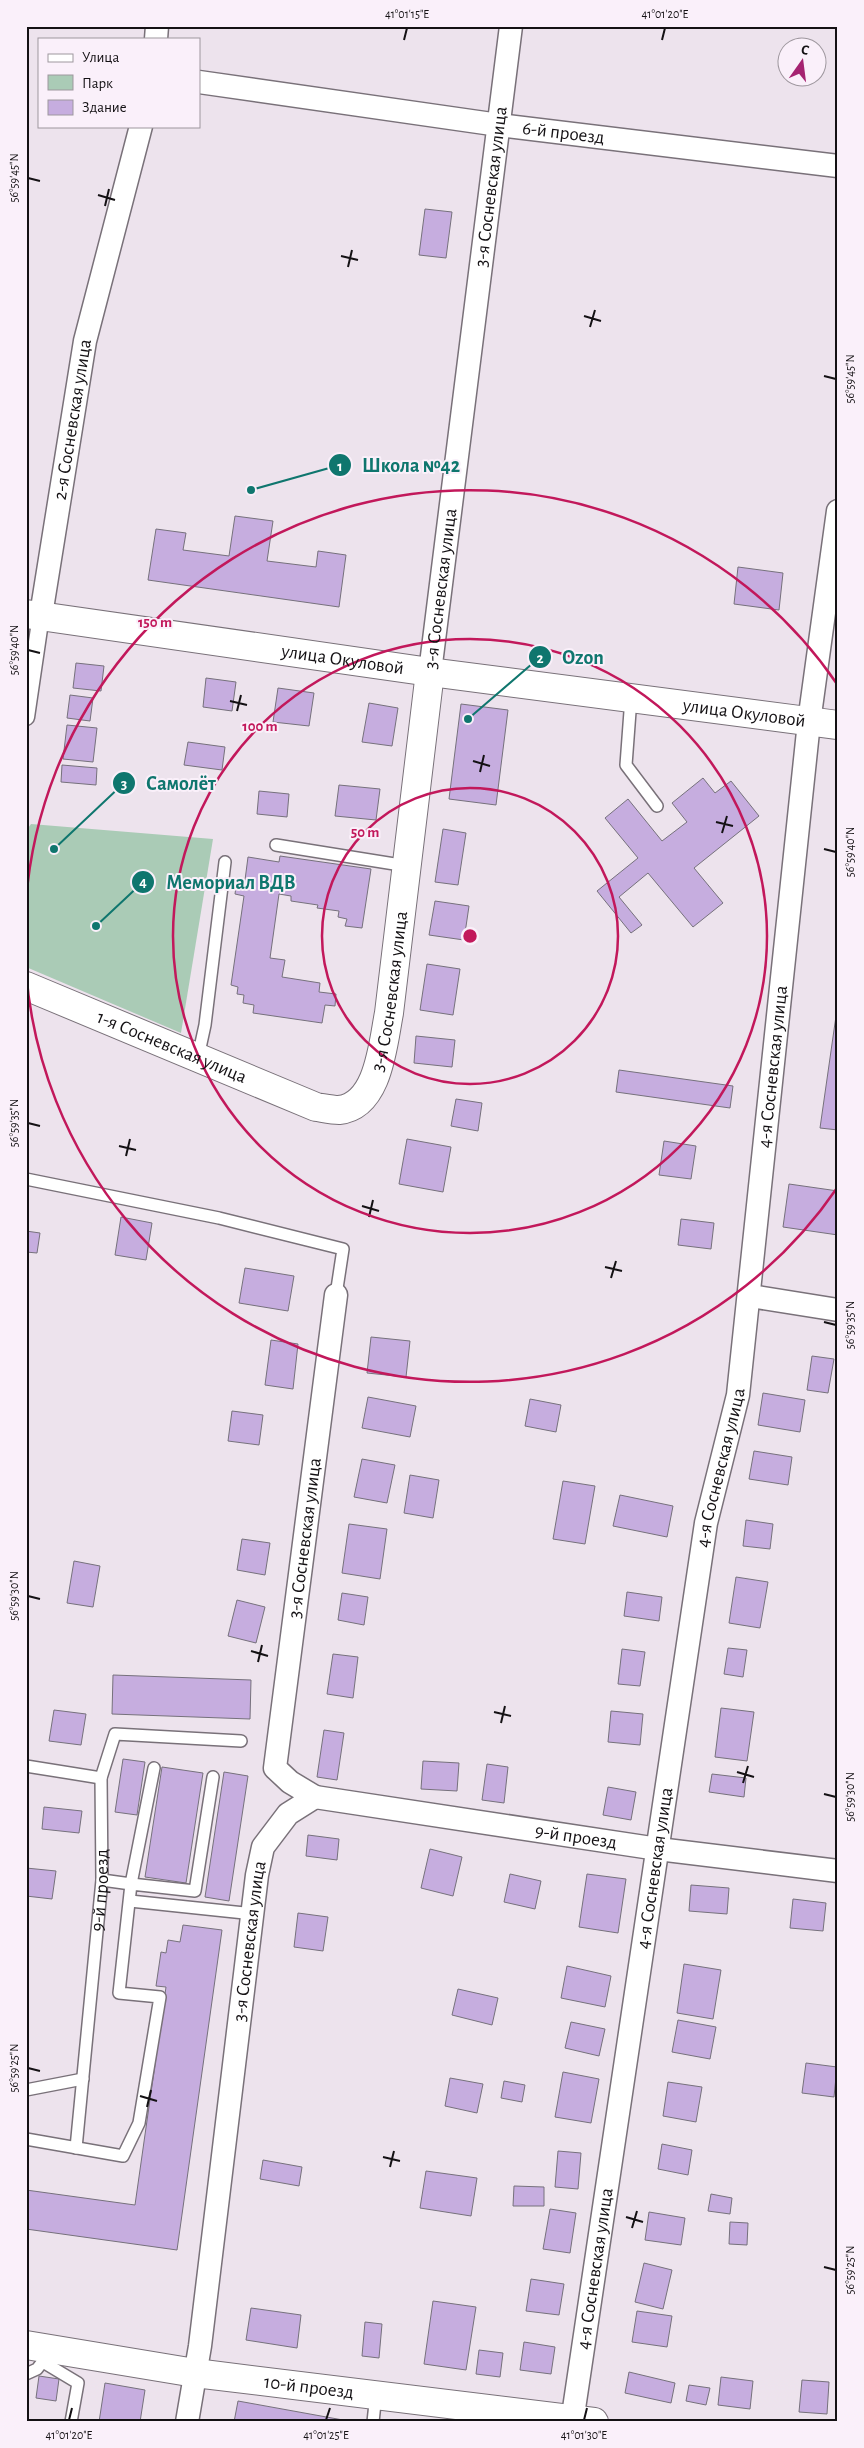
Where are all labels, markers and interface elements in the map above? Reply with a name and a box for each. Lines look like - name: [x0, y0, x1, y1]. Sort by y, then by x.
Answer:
- text: 41°01'15"E: [385, 8, 429, 20]
- text: 41°01'20"E: [642, 8, 689, 20]
- legend: [38, 38, 200, 128]
- north arrow: [776, 38, 826, 88]
- text: С: [799, 43, 811, 58]
- text: Улица: [82, 50, 119, 65]
- text: Парк: [82, 76, 113, 91]
- text: Здание: [82, 100, 127, 115]
- street label: 3-я Сосневская улица: [471, 105, 510, 268]
- street label: 6-й проезд: [521, 118, 606, 147]
- text: 56°59'45"N: [8, 153, 20, 203]
- street label: 2-я Сосневская улица: [50, 337, 95, 501]
- text: 56°59'45"N: [844, 354, 856, 404]
- callout: Школа №42: [327, 448, 470, 483]
- text: Школа №42: [362, 456, 460, 476]
- text: 1: [337, 459, 343, 474]
- street label: 3-я Сосневская улица: [421, 507, 460, 670]
- text: 150 m: [138, 615, 172, 630]
- text: 56°59'40"N: [8, 625, 20, 675]
- callout: Ozon: [527, 640, 614, 675]
- street label: улица Окуловой: [279, 641, 405, 678]
- text: Ozon: [562, 648, 604, 668]
- text: 2: [536, 651, 544, 666]
- street label: улица Окуловой: [681, 695, 807, 730]
- text: 100 m: [242, 719, 278, 734]
- callout: Самолёт: [111, 766, 226, 801]
- text: Самолёт: [146, 774, 216, 794]
- text: 3: [121, 777, 127, 792]
- text: 50 m: [351, 825, 379, 840]
- text: 56°59'40"N: [844, 827, 856, 877]
- callout: Мемориал ВДВ: [131, 864, 305, 899]
- text: Мемориал ВДВ: [166, 873, 296, 893]
- text: 4: [139, 875, 147, 890]
- street label: 3-я Сосневская улица: [368, 910, 411, 1074]
- centre of rings: [461, 927, 479, 945]
- street label: 4-я Сосневская улица: [755, 984, 791, 1149]
- street label: 1-я Сосневская улица: [94, 1007, 250, 1087]
- text: 56°59'35"N: [8, 1099, 20, 1147]
- text: 56°59'35"N: [844, 1301, 856, 1349]
- street label: 4-я Сосневская улица: [693, 1387, 748, 1549]
- street label: 3-я Сосневская улица: [285, 1456, 324, 1620]
- text: 56°59'30"N: [8, 1571, 20, 1621]
- text: 56°59'30"N: [844, 1772, 856, 1822]
- street label: 4-я Сосневская улица: [633, 1786, 676, 1950]
- street label: 9-й проезд: [534, 1821, 618, 1852]
- street label: 9-й проезд: [88, 1849, 112, 1932]
- street label: 3-я Сосневская улица: [230, 1859, 269, 2023]
- text: 56°59'25"N: [8, 2044, 20, 2092]
- street label: 4-я Сосневская улица: [573, 2186, 616, 2351]
- text: 56°59'25"N: [844, 2246, 856, 2294]
- street label: 10-й проезд: [263, 2372, 355, 2402]
- text: 41°01'20"E: [46, 2429, 93, 2441]
- text: 41°01'25"E: [303, 2429, 349, 2441]
- text: 41°01'30"E: [561, 2429, 607, 2441]

